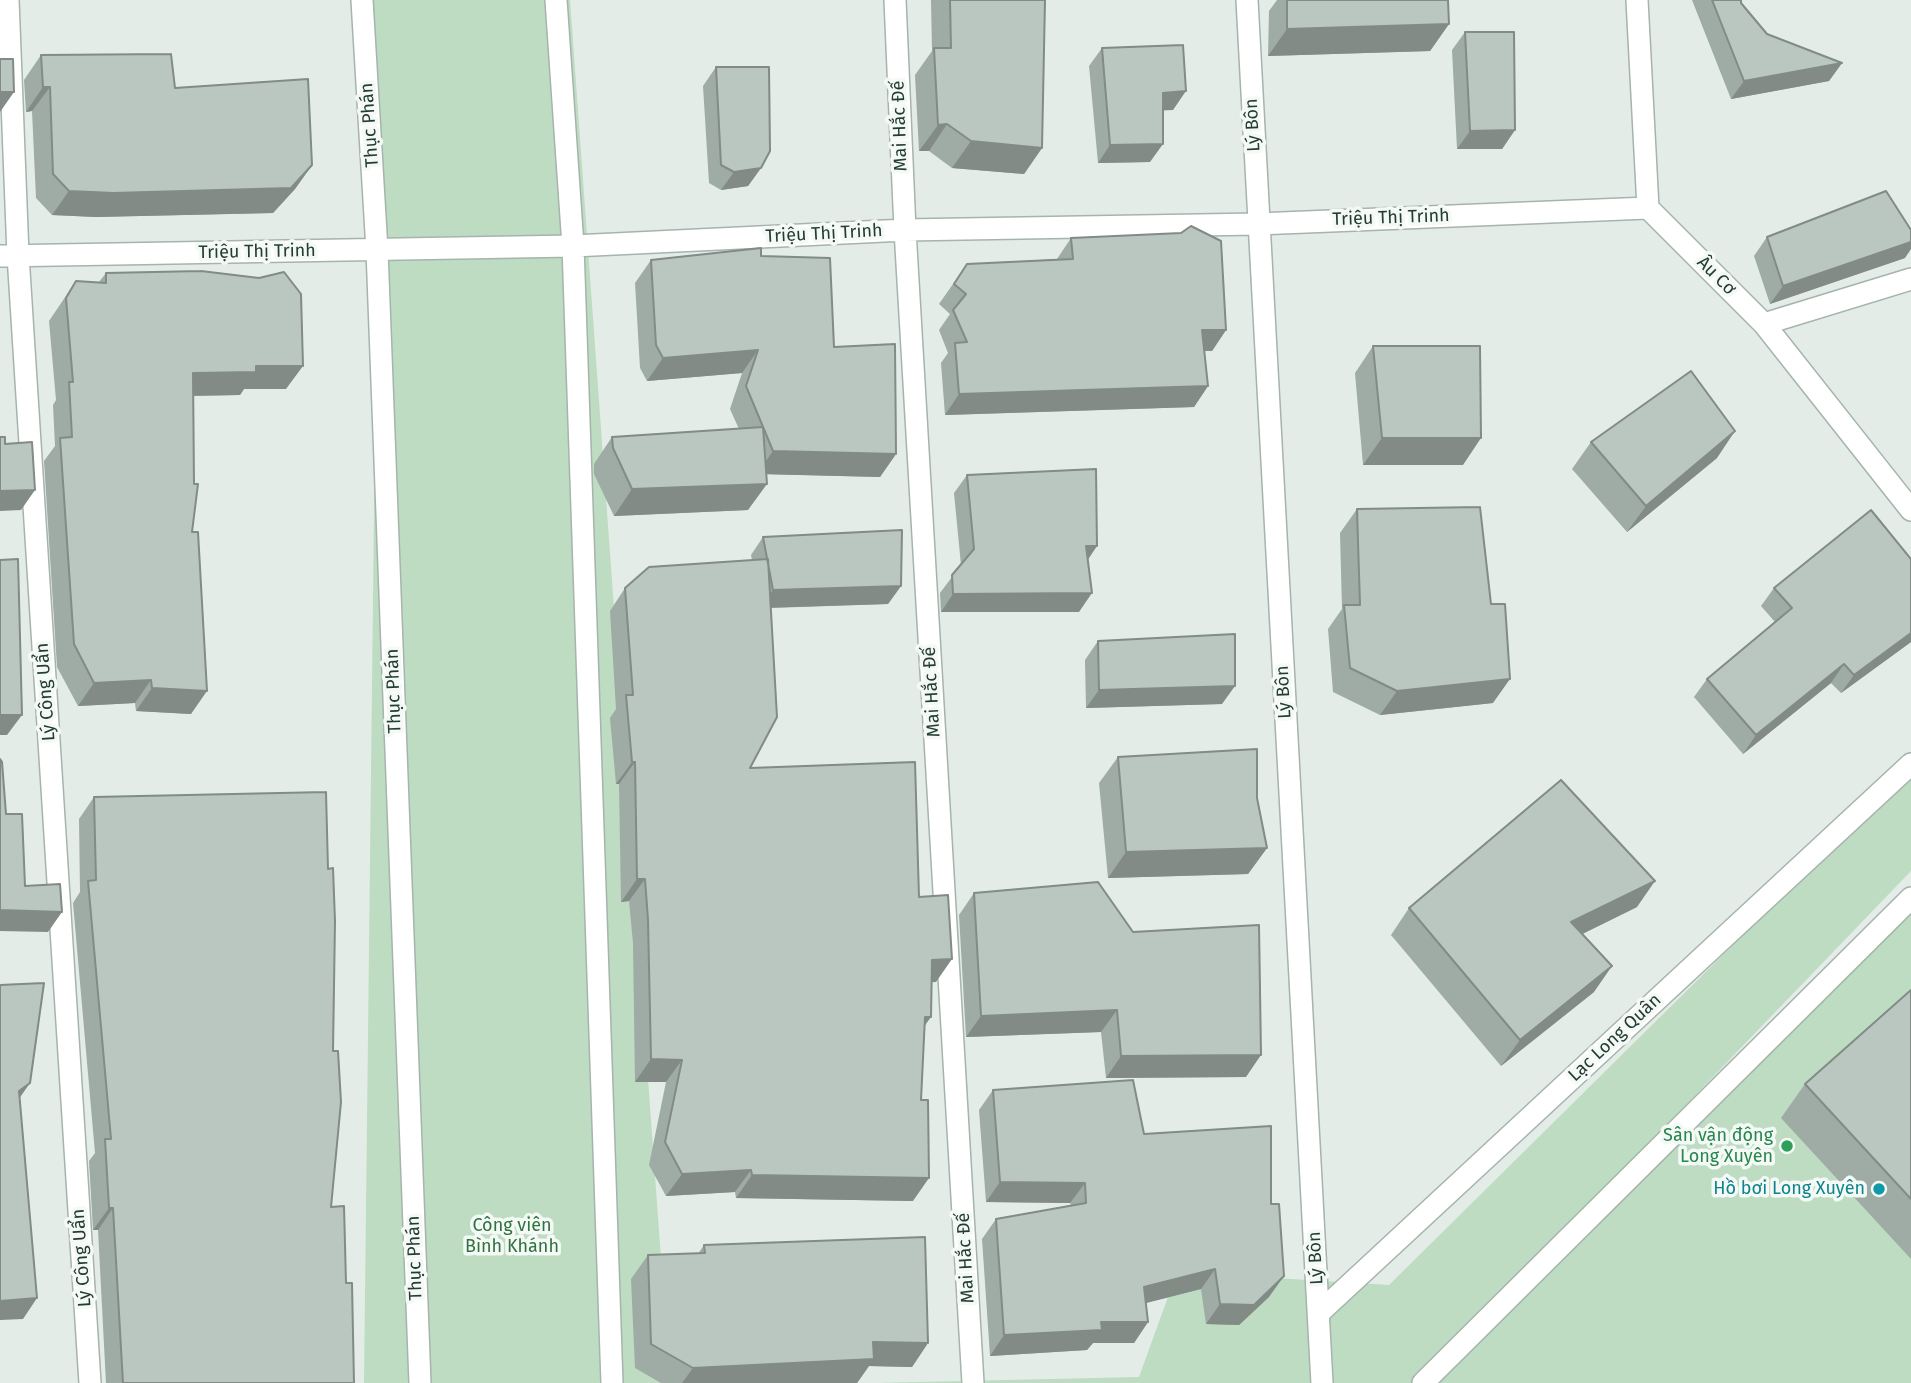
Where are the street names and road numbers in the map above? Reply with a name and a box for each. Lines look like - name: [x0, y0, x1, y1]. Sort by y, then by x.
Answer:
- street label: Mai Hắc Đế: [888, 80, 912, 172]
- street label: Thục Phán: [356, 82, 384, 168]
- street label: Lý Bôn: [1241, 98, 1265, 152]
- street label: Triệu Thị Trinh: [1332, 205, 1450, 231]
- street label: Triệu Thị Trinh: [765, 220, 883, 248]
- street label: Triệu Thị Trinh: [198, 240, 316, 264]
- street label: Âu Cơ: [1692, 252, 1740, 300]
- street label: Lý Công Uẩn: [32, 642, 60, 742]
- street label: Mai Hắc Đế: [919, 646, 945, 738]
- street label: Thục Phán: [382, 648, 406, 734]
- street label: Lý Bôn: [1272, 665, 1296, 719]
- street label: Lạc Long Quân: [1564, 990, 1666, 1086]
- street label: Lý Công Uẩn: [68, 1208, 96, 1308]
- street label: Mai Hắc Đế: [953, 1212, 979, 1304]
- street label: Thục Phán: [403, 1215, 427, 1301]
- street label: Lý Bôn: [1304, 1231, 1328, 1285]

